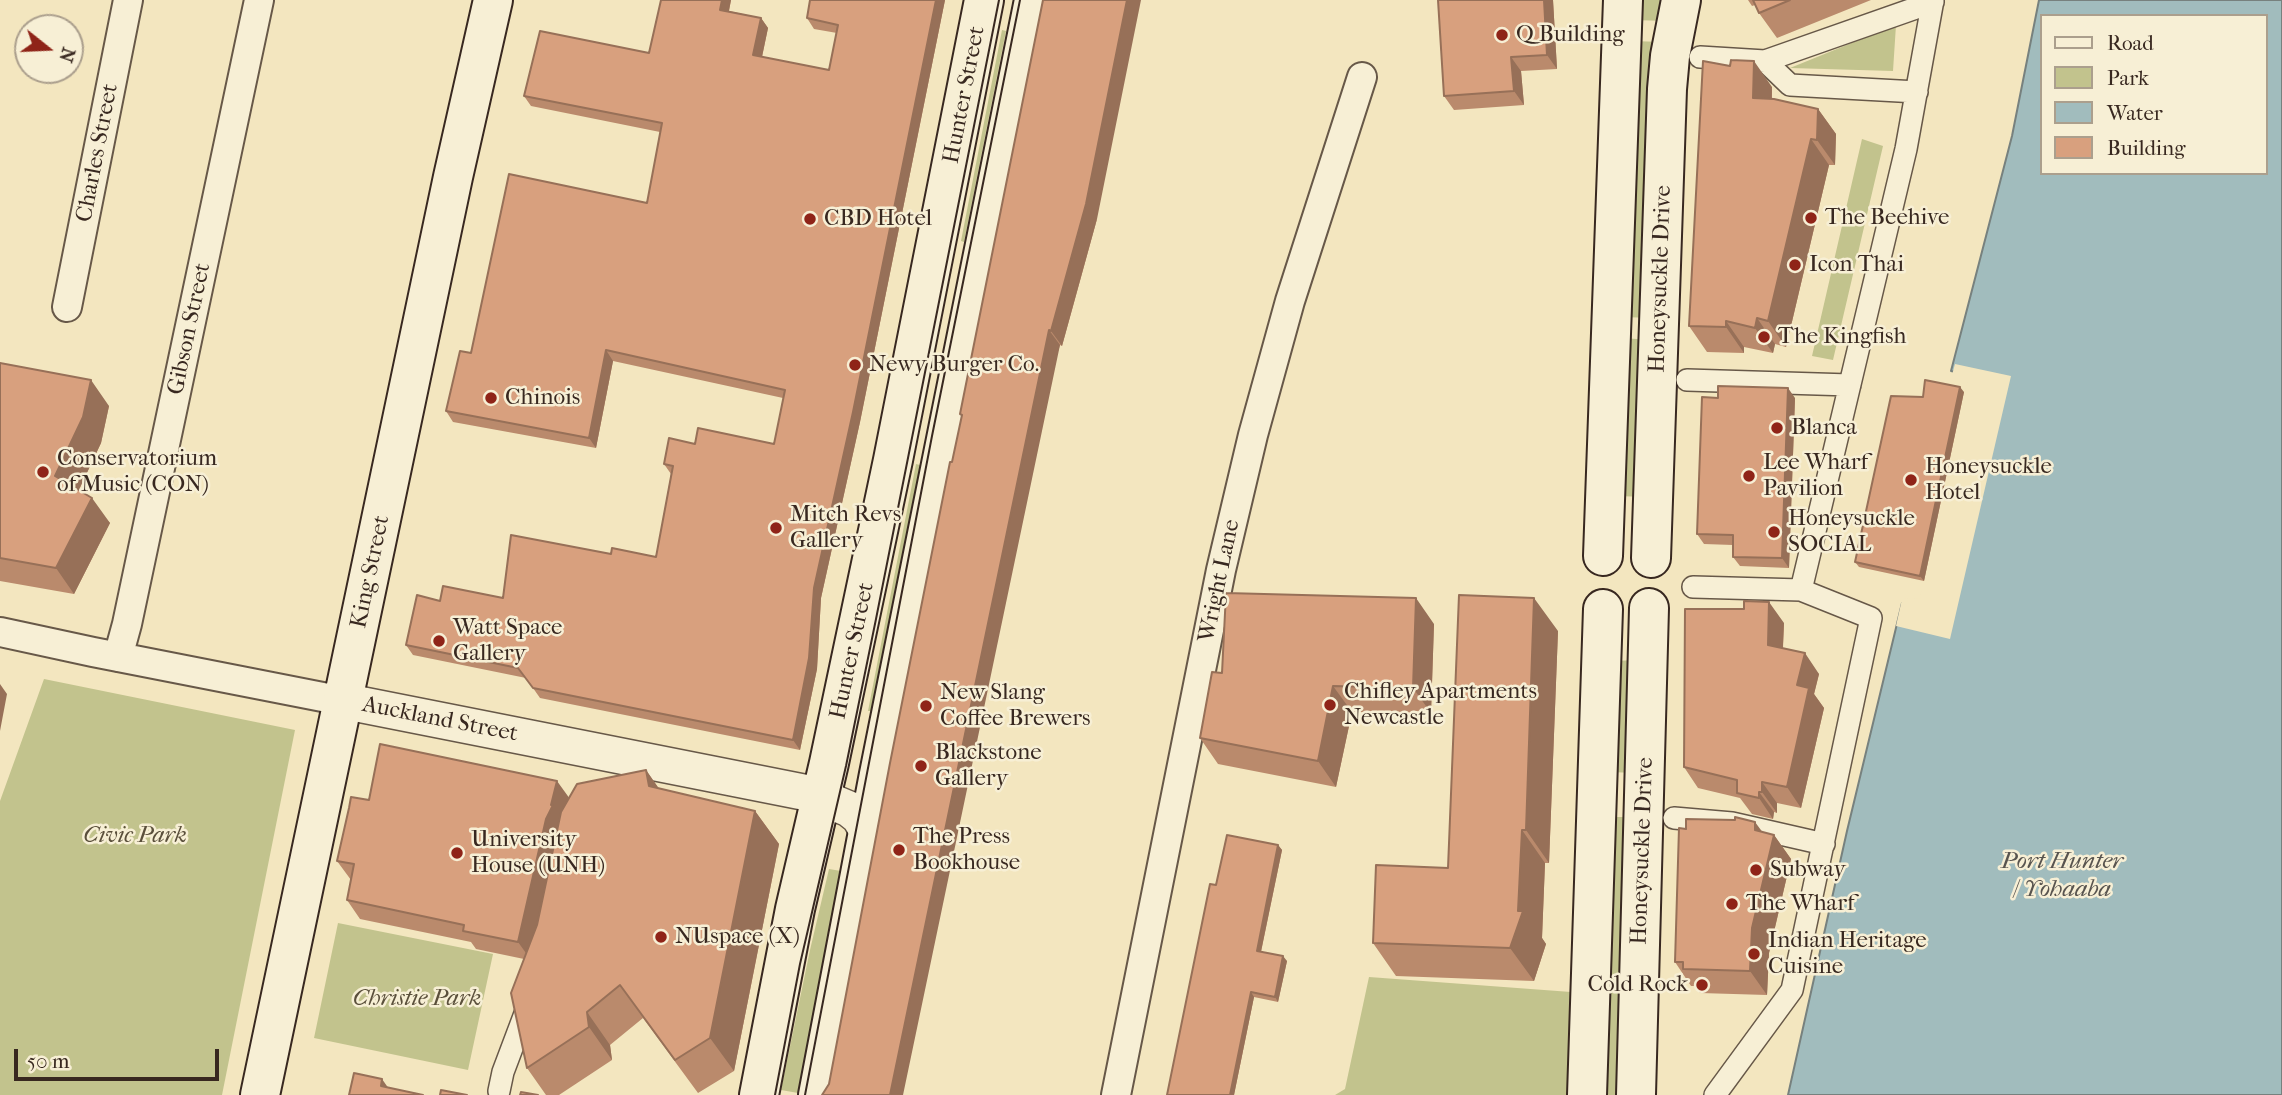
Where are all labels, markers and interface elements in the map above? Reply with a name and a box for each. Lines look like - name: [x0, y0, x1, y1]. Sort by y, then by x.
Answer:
- north arrow: [14, 14, 84, 84]
- legend: [2040, 14, 2268, 175]
- place label: Q Building: [1516, 21, 1625, 49]
- street label: Hunter Street: [938, 24, 992, 166]
- marker: Q Building: [1494, 27, 1510, 43]
- text: Road: [2107, 31, 2154, 55]
- text: N: [54, 45, 80, 65]
- text: Park: [2107, 66, 2149, 90]
- street label: Charles Street: [71, 81, 125, 225]
- text: Water: [2107, 101, 2163, 125]
- text: Building: [2107, 136, 2185, 160]
- street label: Honeysuckle Drive: [1644, 185, 1678, 373]
- place label: The Beehive: [1825, 204, 1949, 232]
- place label: CBD Hotel: [824, 205, 932, 233]
- marker: The Beehive: [1803, 210, 1819, 226]
- marker: CBD Hotel: [802, 211, 818, 227]
- place label: Icon Thai: [1809, 251, 1904, 279]
- marker: Icon Thai: [1787, 257, 1803, 273]
- street label: Gibson Street: [163, 261, 217, 397]
- place label: The Kingfish: [1778, 323, 1906, 351]
- marker: The Kingfish: [1756, 329, 1772, 345]
- place label: Newy Burger Co.: [869, 351, 1039, 379]
- marker: Newy Burger Co.: [847, 357, 863, 373]
- place label: Chinois: [505, 384, 580, 412]
- marker: Chinois: [483, 390, 499, 406]
- place label: Blanca: [1791, 414, 1857, 442]
- marker: Blanca: [1769, 420, 1785, 436]
- place label: Conservatorium of Music (CON): [57, 445, 217, 499]
- place label: Lee Wharf Pavilion: [1763, 449, 1868, 503]
- place label: Honeysuckle Hotel: [1925, 453, 2052, 507]
- marker: Conservatorium of Music (CON): [35, 464, 51, 480]
- marker: Lee Wharf Pavilion: [1741, 468, 1757, 484]
- marker: Honeysuckle Hotel: [1903, 472, 1919, 488]
- place label: Mitch Revs Gallery: [790, 501, 901, 555]
- place label: Honeysuckle SOCIAL: [1788, 505, 1915, 559]
- street label: King Street: [346, 513, 396, 631]
- street label: Wright Lane: [1194, 517, 1246, 645]
- marker: Mitch Revs Gallery: [768, 520, 784, 536]
- marker: Honeysuckle SOCIAL: [1766, 524, 1782, 540]
- street label: Hunter Street: [825, 580, 881, 722]
- place label: Watt Space Gallery: [453, 614, 562, 668]
- marker: Watt Space Gallery: [431, 633, 447, 649]
- place label: Chifley Apartments Newcastle: [1344, 678, 1537, 732]
- place label: New Slang Coffee Brewers: [940, 679, 1090, 733]
- street label: Auckland Street: [360, 691, 520, 749]
- marker: Chifley Apartments Newcastle: [1322, 697, 1338, 713]
- marker: New Slang Coffee Brewers: [918, 698, 934, 714]
- place label: Blackstone Gallery: [935, 739, 1042, 793]
- street label: Honeysuckle Drive: [1626, 757, 1660, 945]
- marker: Blackstone Gallery: [913, 758, 929, 774]
- park label: Civic Park: [83, 822, 187, 850]
- place label: The Press Bookhouse: [913, 823, 1020, 877]
- place label: University House (UNH): [471, 826, 605, 880]
- marker: The Press Bookhouse: [891, 842, 907, 858]
- marker: University House (UNH): [449, 845, 465, 861]
- water label: Port Hunter / Yohaaba: [2001, 848, 2123, 904]
- place label: Subway: [1770, 856, 1846, 884]
- marker: Subway: [1748, 862, 1764, 878]
- place label: The Wharf: [1746, 890, 1855, 918]
- marker: The Wharf: [1724, 896, 1740, 912]
- place label: NUspace (X): [675, 923, 800, 951]
- place label: Indian Heritage Cuisine: [1768, 927, 1927, 981]
- marker: NUspace (X): [653, 929, 669, 945]
- marker: Indian Heritage Cuisine: [1746, 946, 1762, 962]
- place label: Cold Rock: [1587, 971, 1688, 999]
- marker: Cold Rock: [1694, 977, 1710, 993]
- park label: Christie Park: [353, 985, 481, 1013]
- scale bar: [18, 1036, 222, 1080]
- text: 50 m: [27, 1049, 70, 1073]

